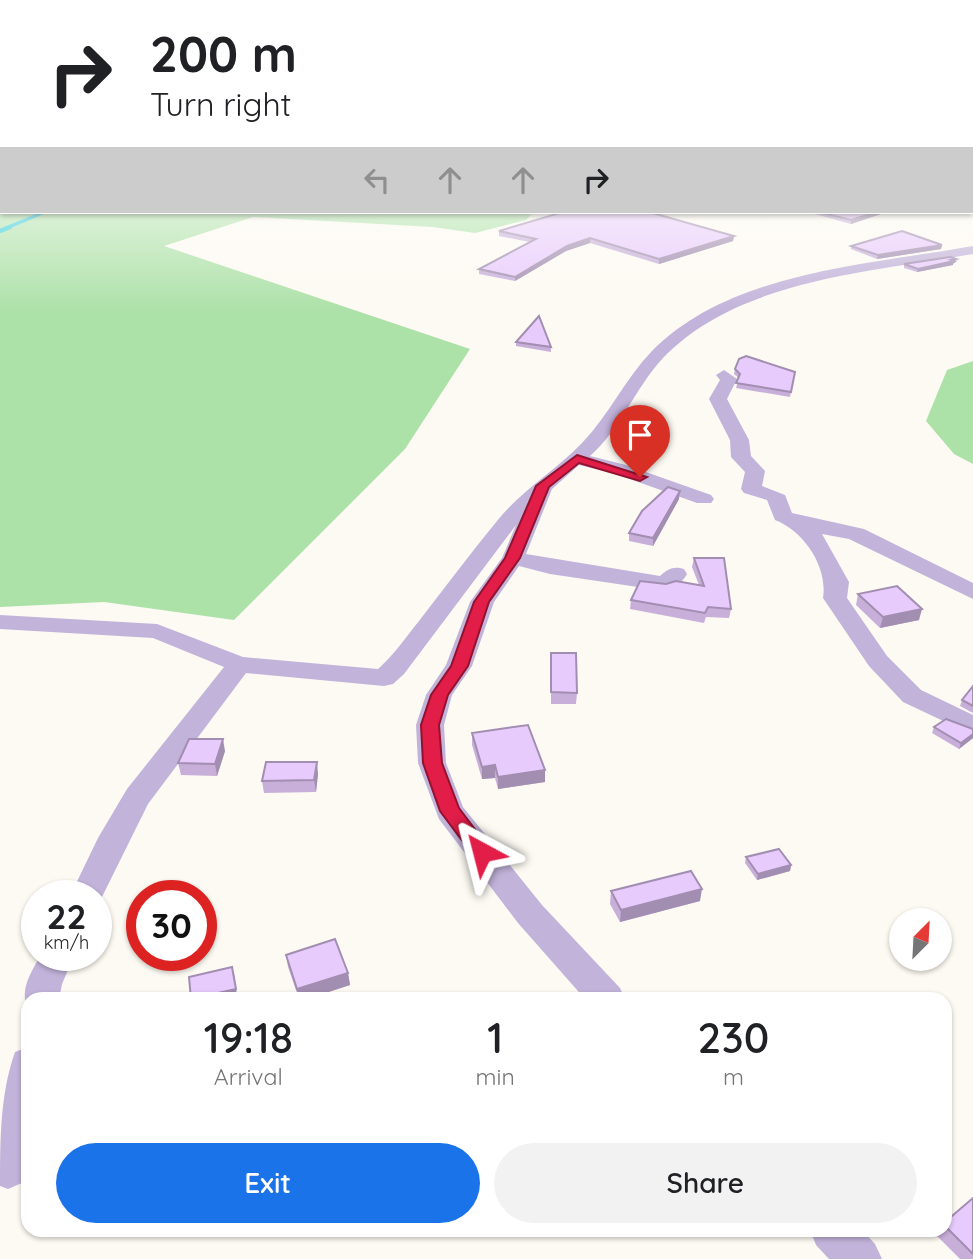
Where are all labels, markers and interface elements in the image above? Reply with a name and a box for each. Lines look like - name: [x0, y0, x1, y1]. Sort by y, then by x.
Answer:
- text: 200 m: [150, 23, 297, 84]
- icon: right: [35, 28, 126, 119]
- text: Turn right: [150, 84, 291, 124]
- icon: left: [358, 161, 396, 199]
- icon: ahead: [431, 161, 469, 199]
- icon: ahead: [504, 161, 542, 199]
- icon: right: [577, 161, 615, 199]
- pin: [610, 405, 670, 477]
- icon: arrive: [621, 416, 659, 454]
- position arrow: [445, 815, 519, 889]
- speed limit sign: 30: [126, 880, 217, 971]
- text: 22: [47, 894, 86, 938]
- north arrow: [889, 908, 952, 971]
- map controls: [889, 908, 952, 971]
- text: km/h: [44, 931, 89, 954]
- text: 19:18: [204, 1011, 293, 1064]
- text: 1: [487, 1011, 503, 1064]
- text: 230: [698, 1011, 769, 1064]
- text: Arrival: [214, 1062, 283, 1091]
- text: min: [476, 1062, 515, 1091]
- text: m: [723, 1062, 744, 1091]
- button: Exit: [56, 1143, 480, 1223]
- button: Share: [494, 1143, 917, 1223]

